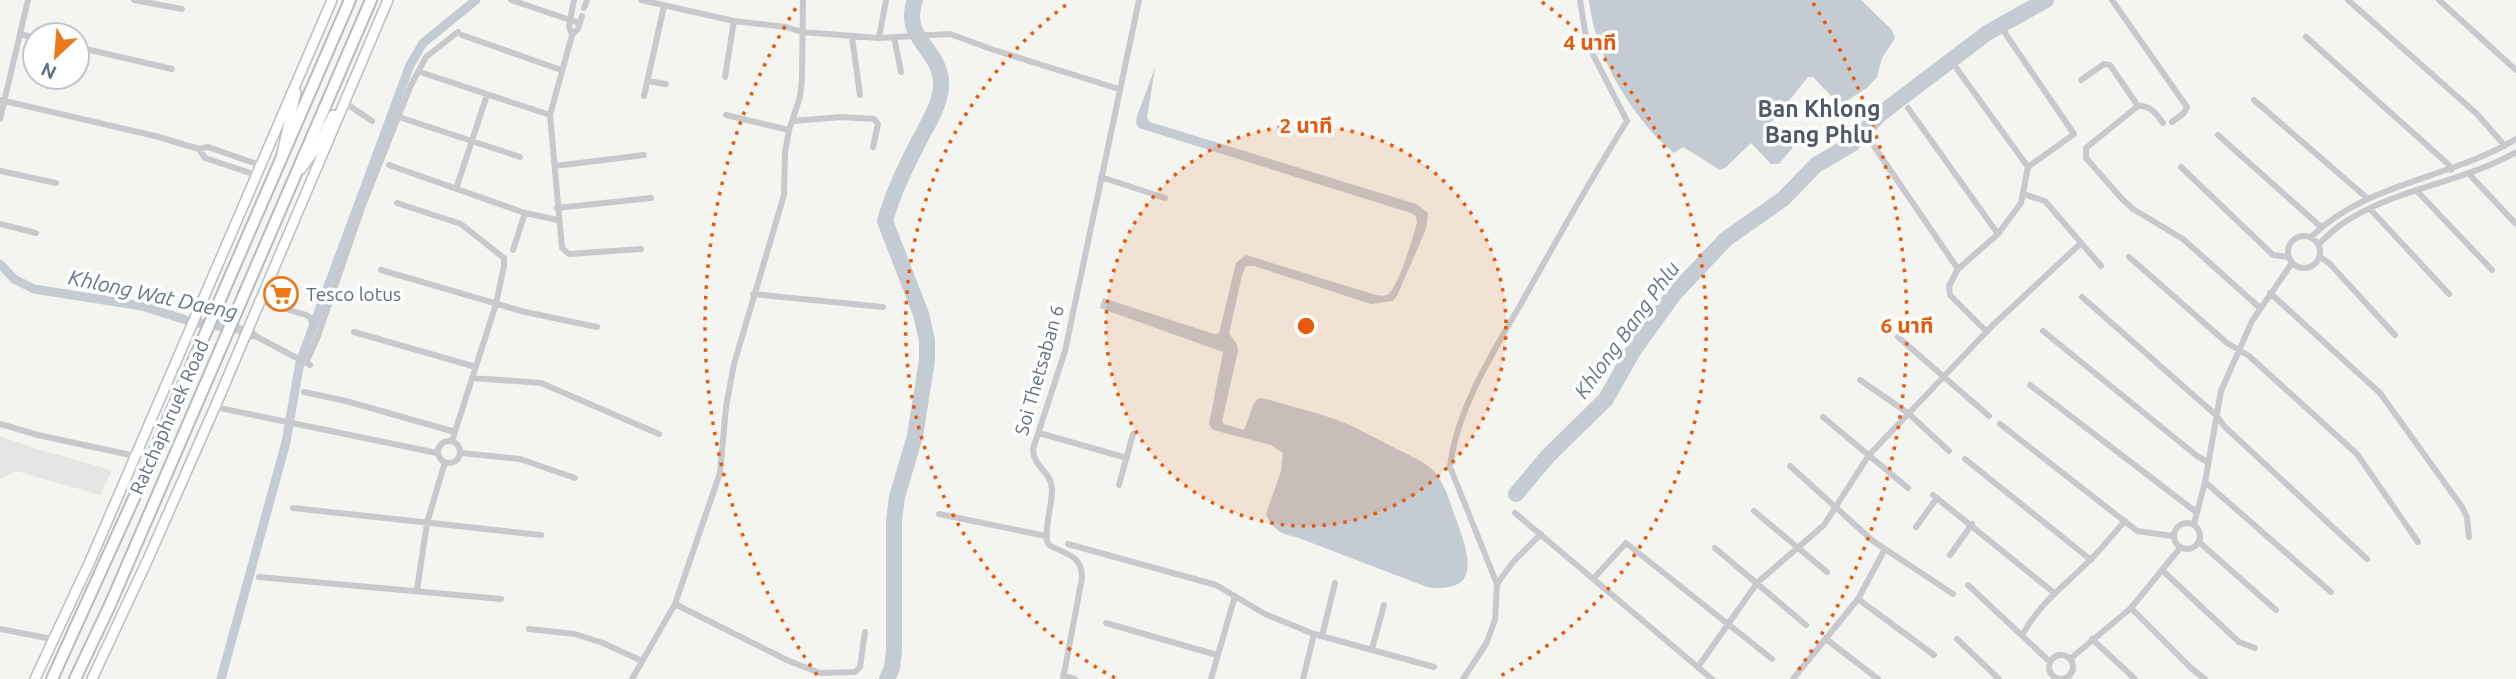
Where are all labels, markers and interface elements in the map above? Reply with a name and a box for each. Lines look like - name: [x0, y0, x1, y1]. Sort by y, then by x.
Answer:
- north arrow: [21, 21, 91, 91]
- text: 4 นาที: [1563, 30, 1617, 54]
- text: N: [37, 58, 60, 84]
- district label: Ban Khlong Bang Phlu: [1757, 96, 1881, 147]
- text: 2 นาที: [1279, 113, 1333, 137]
- water label: Khlong Bang Phlu: [1569, 256, 1684, 402]
- water label: Khlong Wat Daeng: [66, 264, 240, 324]
- supermarket icon: Tesco lotus: [262, 275, 300, 313]
- place label: Tesco lotus: [306, 283, 401, 305]
- street label: Soi Thetsaban 6: [1010, 302, 1068, 438]
- text: 6 นาที: [1880, 313, 1934, 337]
- centre of rings: [1294, 314, 1318, 338]
- street label: Ratchaphruek Road: [125, 336, 213, 498]

